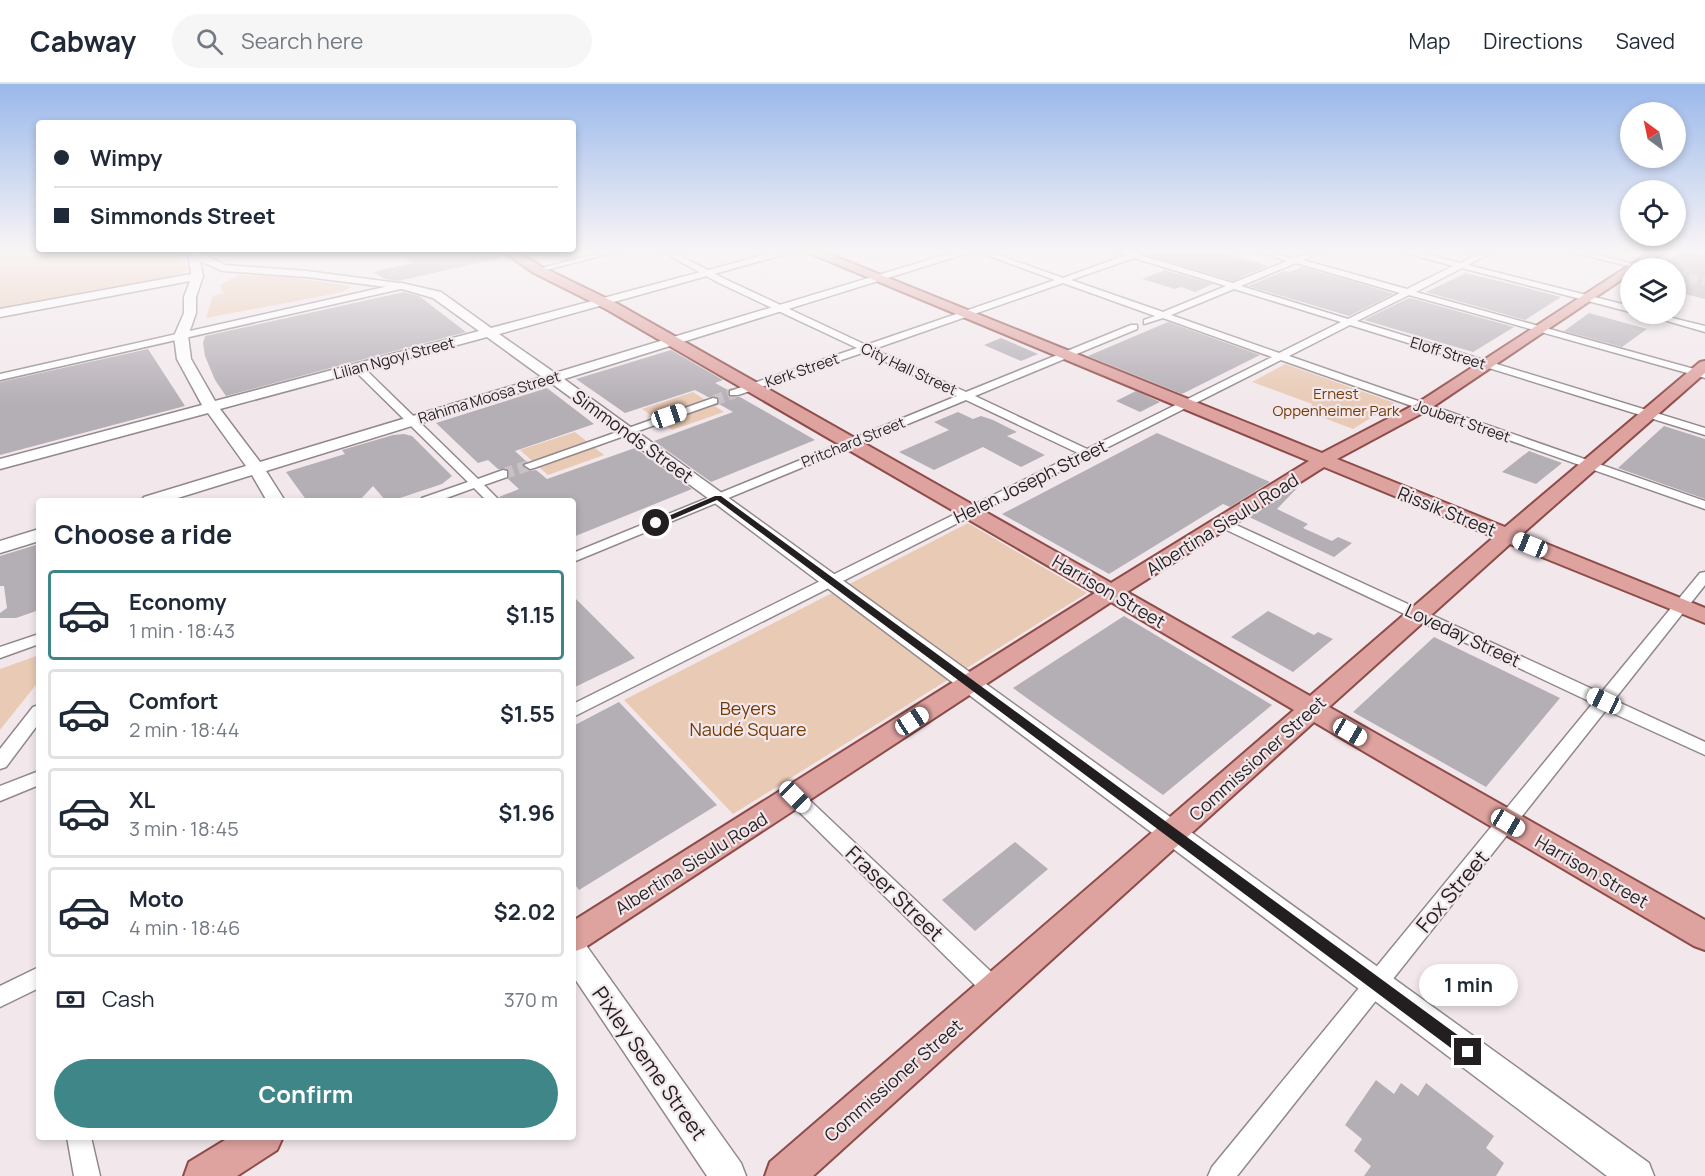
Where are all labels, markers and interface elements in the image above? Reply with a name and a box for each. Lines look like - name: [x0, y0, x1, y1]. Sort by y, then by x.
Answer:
- search box: [172, 14, 592, 68]
- text: Cabway: [30, 22, 136, 60]
- icon: search: [193, 25, 226, 58]
- text: Search here: [241, 26, 363, 56]
- text: Map: [1409, 27, 1450, 55]
- text: Directions: [1483, 27, 1583, 55]
- text: Saved: [1616, 27, 1675, 55]
- north arrow: [1620, 102, 1686, 168]
- map controls: [1620, 102, 1686, 324]
- text: Wimpy: [90, 143, 162, 173]
- button: locate: [1620, 180, 1686, 246]
- text: Simmonds Street: [90, 201, 276, 231]
- button: layers: [1620, 258, 1686, 324]
- street label: Lilian Ngoyi Street: [331, 332, 457, 384]
- street label: Eloff Street: [1408, 332, 1488, 374]
- street label: City Hall Street: [858, 338, 960, 400]
- street label: Kerk Street: [762, 348, 842, 392]
- street label: Rahima Moosa Street: [415, 365, 563, 429]
- park label: Ernest Oppenheimer Park: [1273, 383, 1400, 421]
- street label: Simmonds Street: [568, 384, 698, 488]
- street label: Joubert Street: [1411, 395, 1513, 447]
- car: [649, 402, 689, 430]
- street label: Pritchard Street: [798, 412, 908, 472]
- street label: Helen Joseph Street: [949, 433, 1111, 529]
- street label: Albertina Sisulu Road: [1141, 467, 1303, 581]
- street label: Rissik Street: [1394, 480, 1500, 542]
- route start: [642, 509, 669, 536]
- text: Choose a ride: [54, 515, 232, 552]
- car: [1510, 530, 1550, 560]
- street label: Harrison Street: [1048, 549, 1170, 633]
- text: Economy: [129, 587, 227, 617]
- icon: car: [57, 588, 111, 642]
- street label: Loveday Street: [1401, 598, 1525, 672]
- text: $1.15: [506, 600, 555, 630]
- text: 1 min · 18:43: [129, 617, 235, 644]
- car: [1584, 685, 1624, 717]
- text: Comfort: [129, 686, 218, 716]
- icon: car: [57, 687, 111, 741]
- street label: Commissioner Street: [1184, 690, 1330, 826]
- park label: Beyers Naudé Square: [689, 696, 807, 741]
- text: $1.55: [500, 699, 555, 729]
- car: [892, 704, 932, 738]
- car: [1330, 715, 1370, 749]
- text: 2 min · 18:44: [129, 716, 240, 743]
- car: [776, 778, 814, 816]
- text: XL: [129, 785, 155, 815]
- icon: car: [57, 786, 111, 840]
- text: $1.96: [498, 798, 555, 828]
- street label: Albertina Sisulu Road: [610, 806, 772, 920]
- car: [1488, 806, 1528, 840]
- text: 3 min · 18:45: [129, 815, 239, 842]
- street label: Harrison Street: [1531, 829, 1653, 913]
- street label: Fraser Street: [840, 839, 950, 947]
- street label: Fox Street: [1409, 844, 1495, 938]
- text: Moto: [129, 884, 184, 914]
- icon: car: [57, 885, 111, 939]
- text: $2.02: [494, 897, 555, 927]
- text: 4 min · 18:46: [129, 914, 240, 941]
- callout: 1 min: [1418, 965, 1518, 1007]
- text: 1 min: [1444, 971, 1493, 998]
- street label: Pixley Seme Street: [586, 981, 714, 1145]
- icon: cash: [54, 983, 87, 1016]
- text: Cash: [102, 984, 155, 1014]
- text: 370 m: [504, 986, 558, 1013]
- street label: Commissioner Street: [819, 1013, 967, 1147]
- route end: [1454, 1038, 1481, 1065]
- button: Confirm: [54, 1059, 558, 1128]

